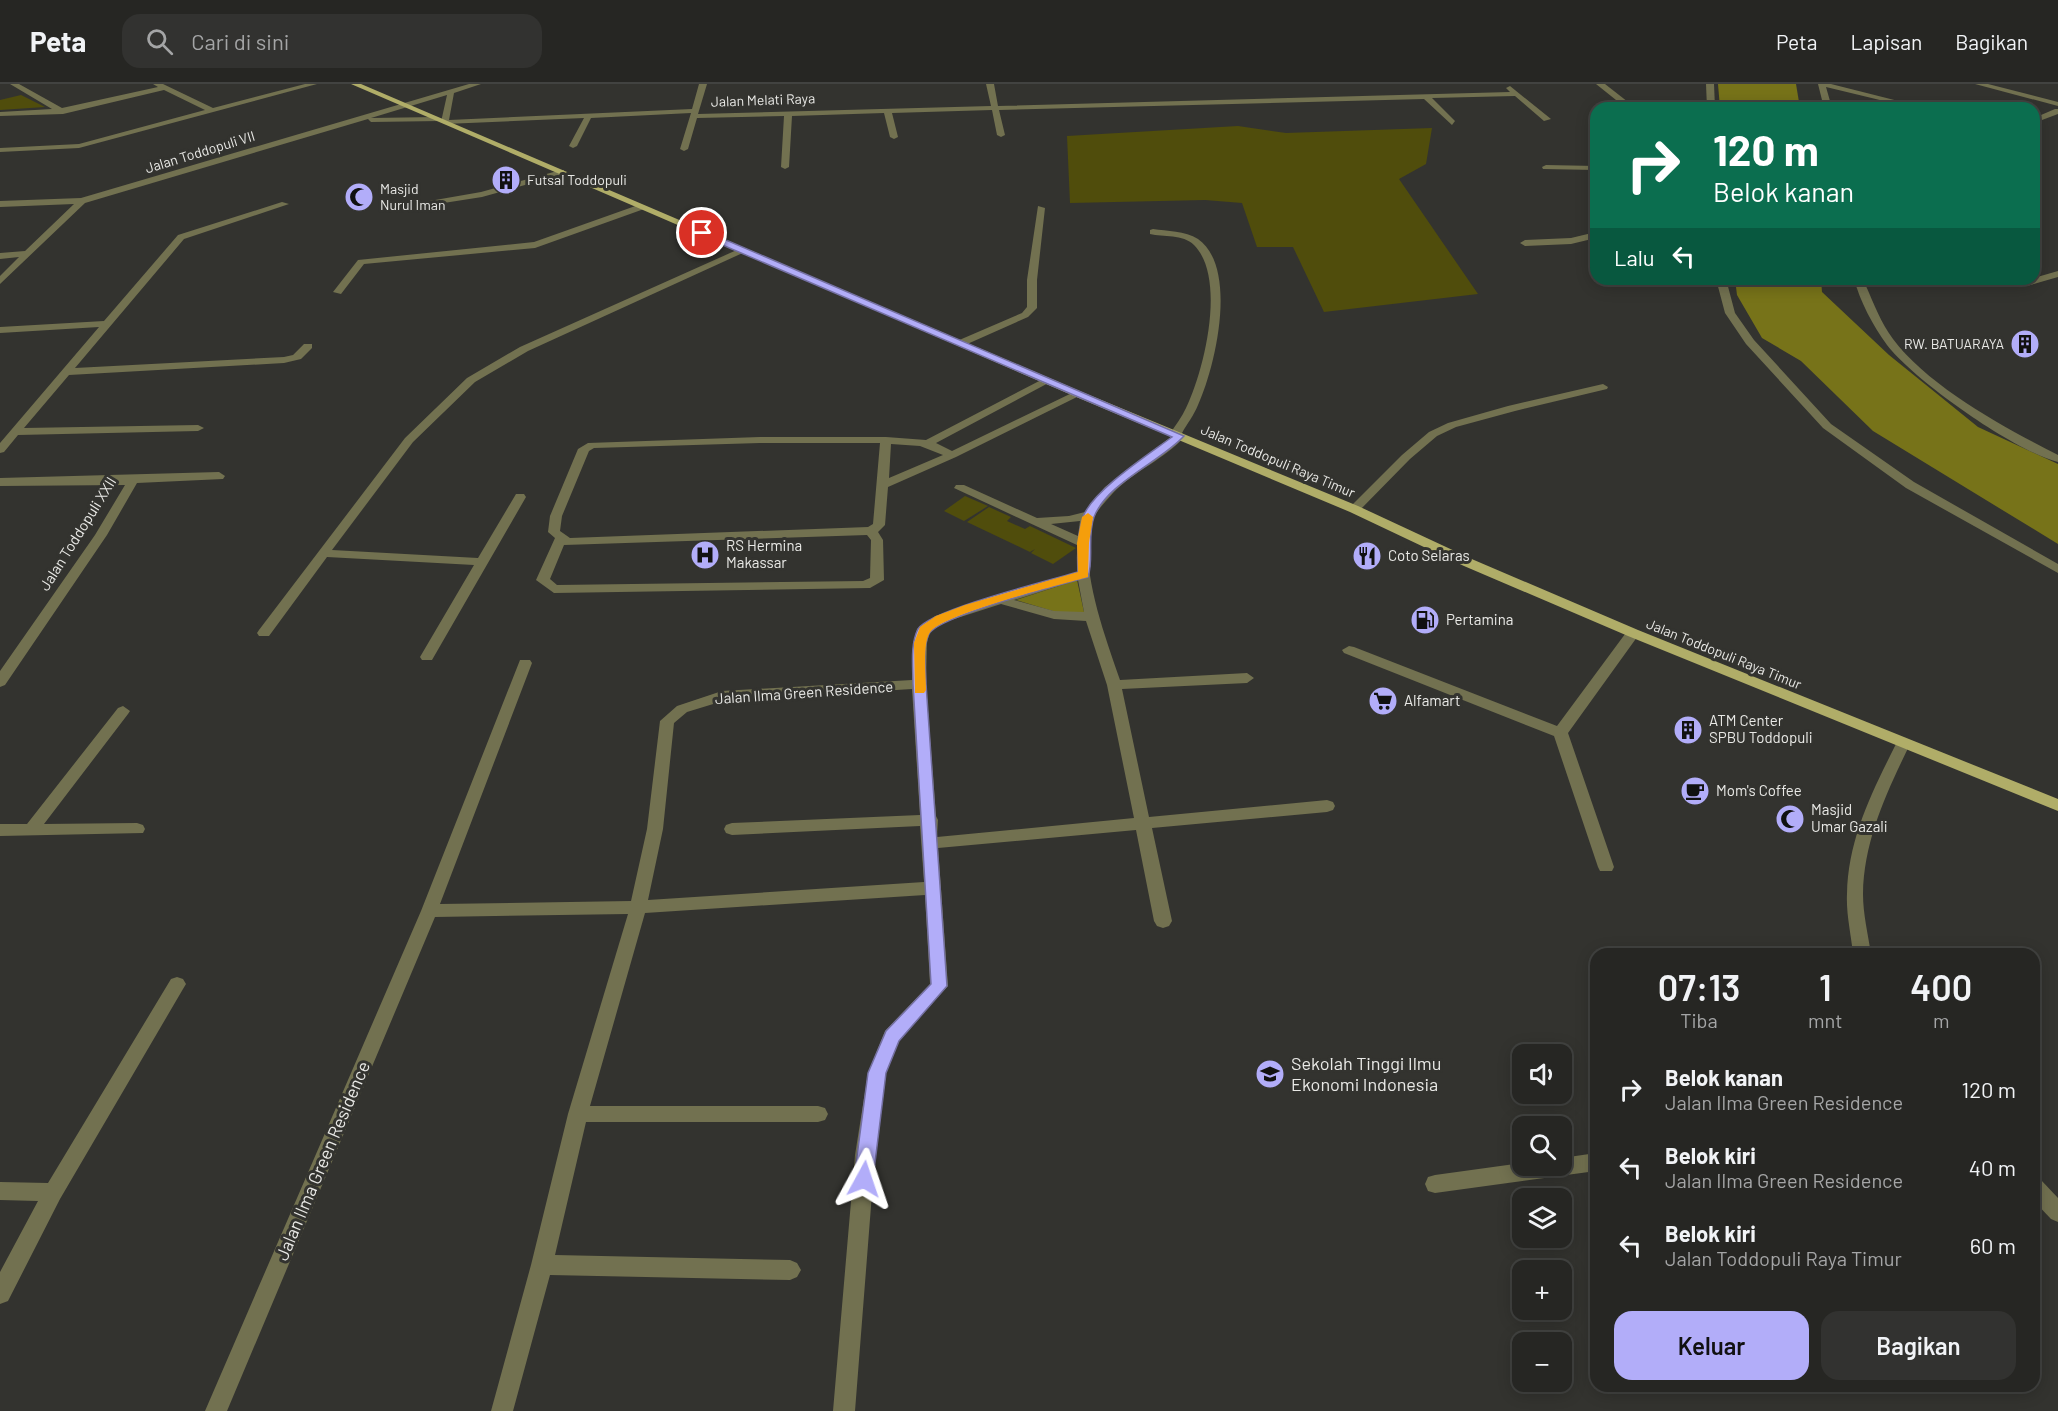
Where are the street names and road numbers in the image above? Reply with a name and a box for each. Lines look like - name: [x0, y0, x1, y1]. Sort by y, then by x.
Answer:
- street label: Jalan Melati Raya: [711, 89, 815, 110]
- street label: Jalan Toddopuli VII: [143, 127, 257, 176]
- street label: Jalan Toddopuli Raya Timur: [1199, 420, 1358, 501]
- street label: Jalan Toddopuli XXII: [35, 473, 119, 594]
- street label: Jalan Toddopuli Raya Timur: [1644, 615, 1804, 692]
- street label: Jalan Ilma Green Residence: [714, 677, 894, 707]
- street label: Jalan Ilma Green Residence: [270, 1058, 374, 1264]

